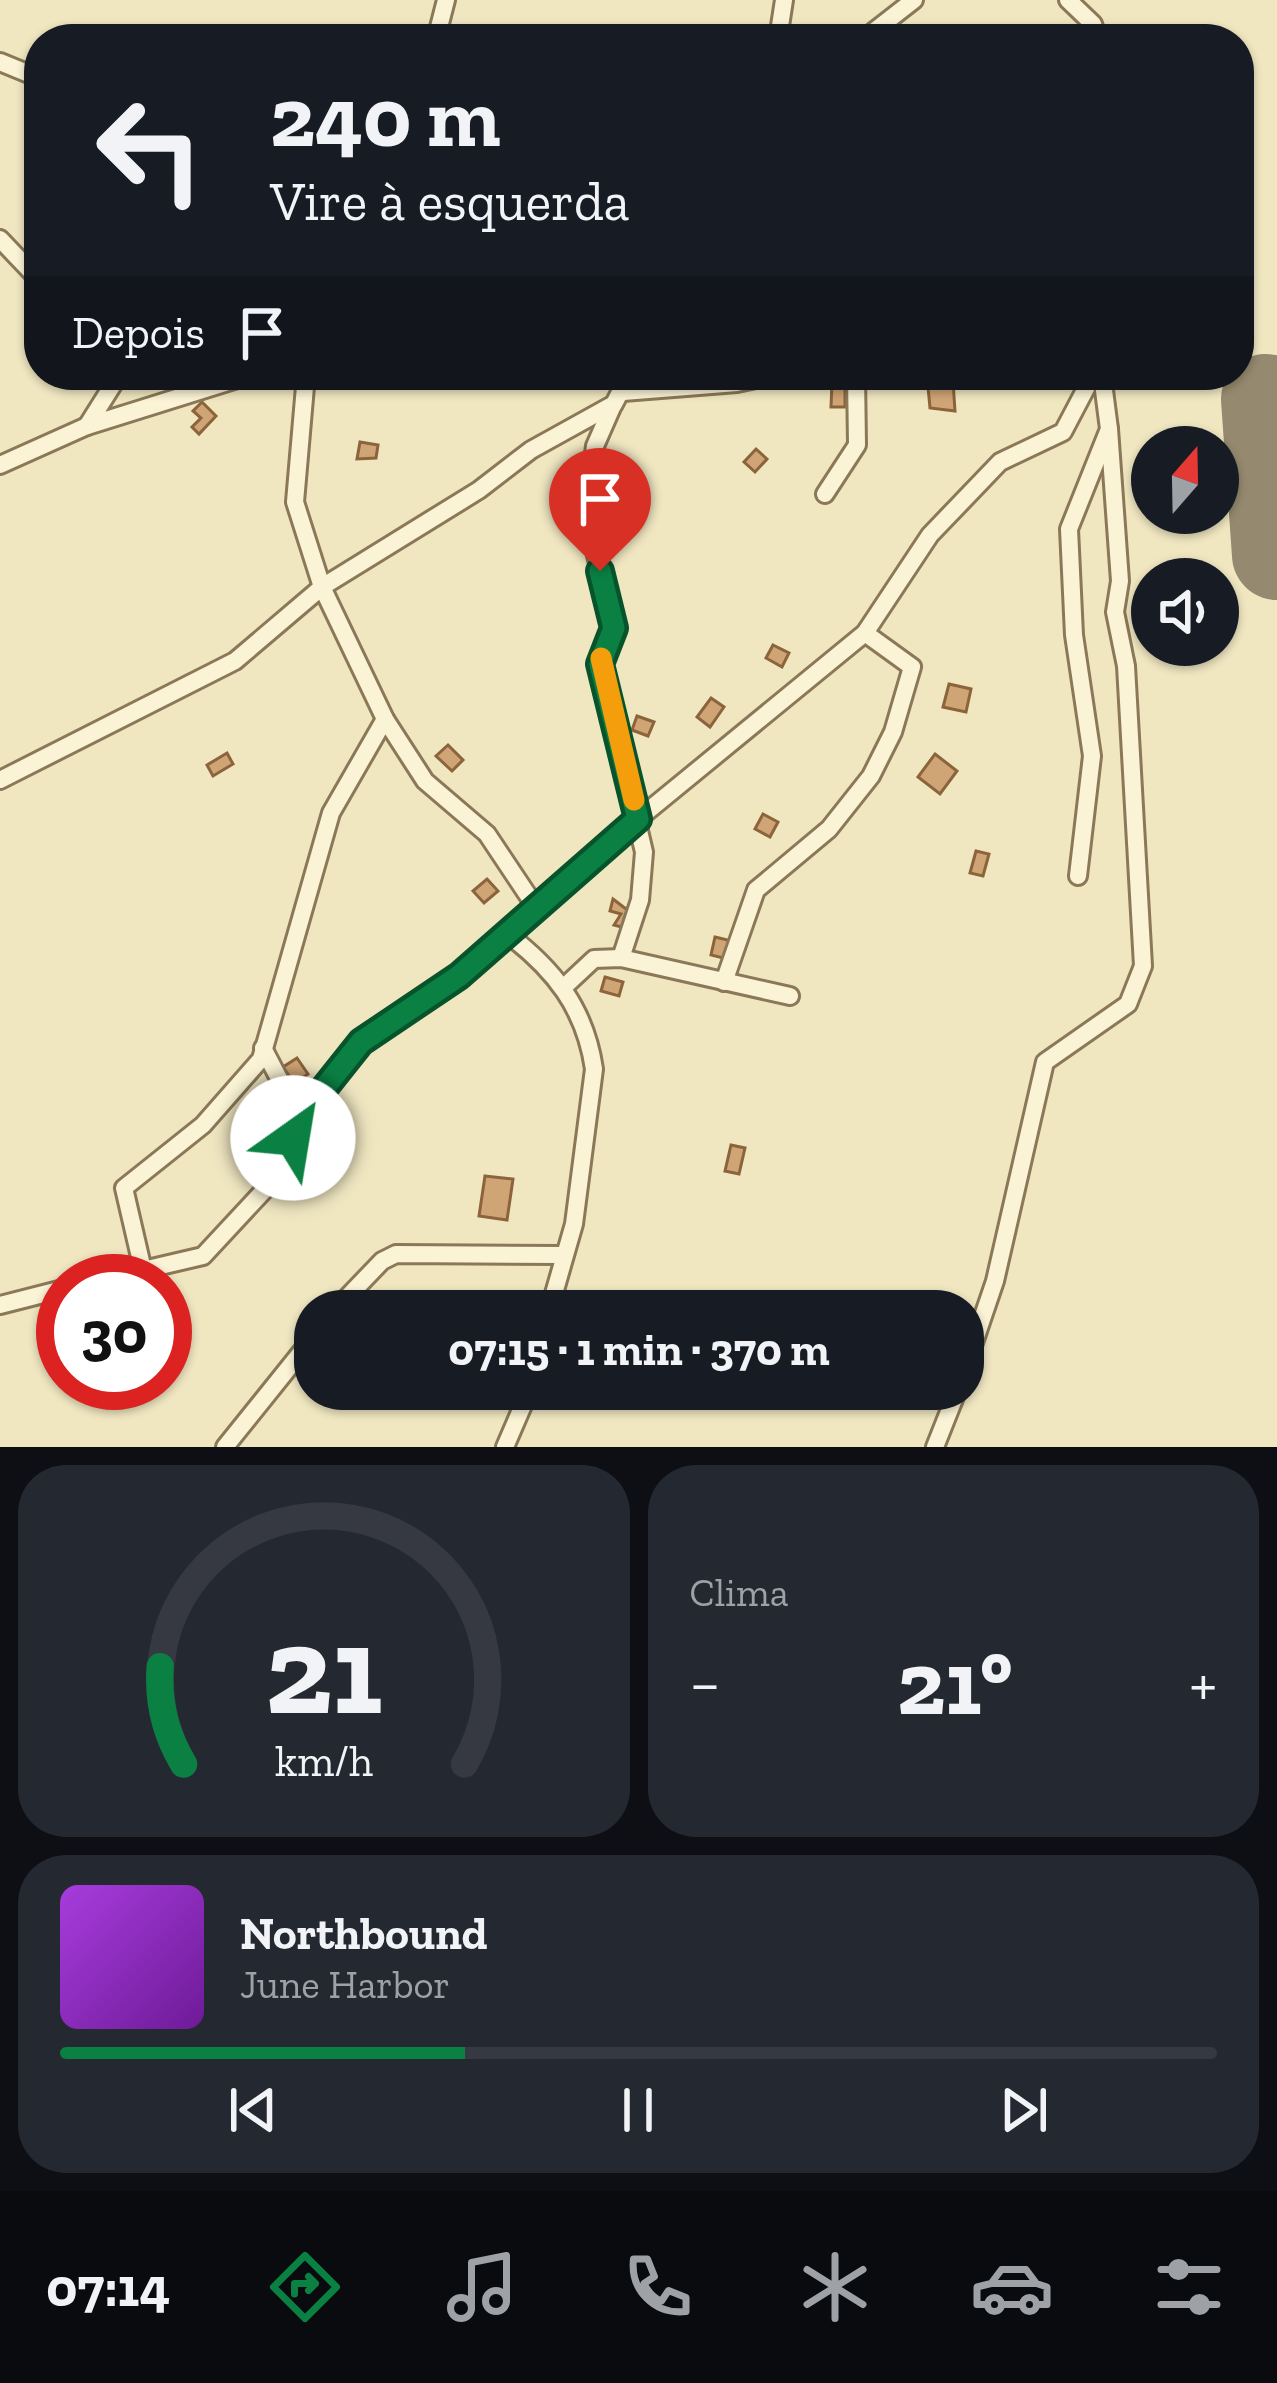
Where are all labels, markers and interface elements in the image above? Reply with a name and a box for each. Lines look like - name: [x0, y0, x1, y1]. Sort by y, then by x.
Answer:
- text: 240 m: [270, 67, 501, 168]
- icon: left: [72, 72, 228, 228]
- text: Vire à esquerda: [270, 169, 630, 234]
- icon: arrive: [229, 300, 295, 366]
- text: Depois: [72, 306, 205, 360]
- north arrow: [1131, 426, 1239, 534]
- map controls: [1131, 426, 1239, 666]
- pin: [549, 448, 651, 571]
- icon: arrive: [567, 466, 633, 532]
- button: sound: [1131, 558, 1239, 666]
- position arrow: [230, 1075, 356, 1201]
- speed limit sign: 30: [36, 1254, 192, 1410]
- text: 07:15 · 1 min · 370 m: [448, 1323, 830, 1377]
- text: Clima: [690, 1569, 788, 1616]
- text: 21: [265, 1595, 382, 1745]
- text: 21°: [897, 1629, 1013, 1737]
- text: −: [690, 1644, 720, 1723]
- text: +: [1189, 1644, 1217, 1723]
- text: km/h: [275, 1736, 373, 1787]
- text: Northbound: [240, 1907, 488, 1961]
- text: June Harbor: [240, 1961, 450, 2008]
- icon: previous: [220, 2077, 286, 2143]
- icon: pause: [605, 2077, 671, 2143]
- icon: next: [991, 2077, 1057, 2143]
- icon: directions: [263, 2245, 347, 2329]
- icon: music: [440, 2245, 524, 2329]
- icon: phone: [616, 2245, 700, 2329]
- icon: climate: [793, 2245, 877, 2329]
- icon: car: [970, 2245, 1054, 2329]
- icon: filters: [1147, 2245, 1231, 2329]
- text: 07:14: [46, 2255, 170, 2320]

